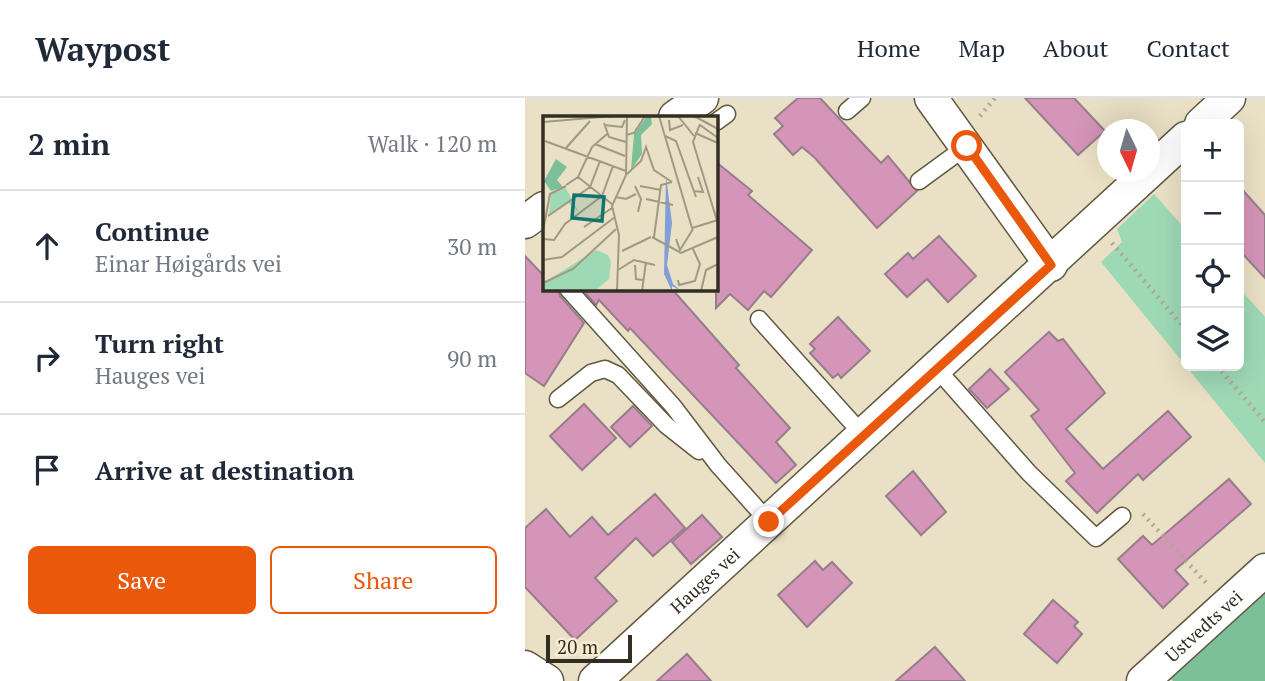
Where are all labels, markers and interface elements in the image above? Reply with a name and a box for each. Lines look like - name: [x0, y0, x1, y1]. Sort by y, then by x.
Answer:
- text: Waypost: [35, 27, 170, 70]
- text: Home: [857, 32, 921, 64]
- text: Map: [959, 32, 1005, 64]
- text: About: [1043, 32, 1109, 64]
- text: Contact: [1147, 32, 1230, 64]
- inset map: [543, 116, 717, 290]
- north arrow: [1097, 119, 1160, 182]
- map controls: [1181, 119, 1244, 371]
- button: +: [1181, 119, 1244, 182]
- text: 2 min: [28, 124, 110, 164]
- text: Walk · 120 m: [368, 128, 497, 159]
- route start: [951, 130, 982, 161]
- button: −: [1181, 182, 1244, 245]
- text: Continue: [95, 214, 209, 248]
- icon: ahead: [28, 227, 66, 265]
- text: 30 m: [447, 231, 497, 262]
- button: locate: [1181, 245, 1244, 308]
- text: Einar Høigårds vei: [95, 248, 282, 279]
- button: layers: [1181, 308, 1244, 371]
- text: Turn right: [95, 326, 224, 360]
- icon: right: [28, 339, 66, 377]
- text: 90 m: [447, 343, 497, 374]
- text: Hauges vei: [95, 360, 206, 391]
- icon: arrive: [28, 451, 66, 489]
- text: Arrive at destination: [95, 453, 354, 487]
- route end: [753, 506, 784, 537]
- street label: Hauges vei: [665, 542, 745, 618]
- button: Save: [28, 546, 256, 614]
- button: Share: [270, 546, 497, 614]
- street label: Ustvedts vei: [1160, 584, 1247, 667]
- scale bar: [546, 632, 632, 664]
- text: 20 m: [557, 634, 598, 659]

